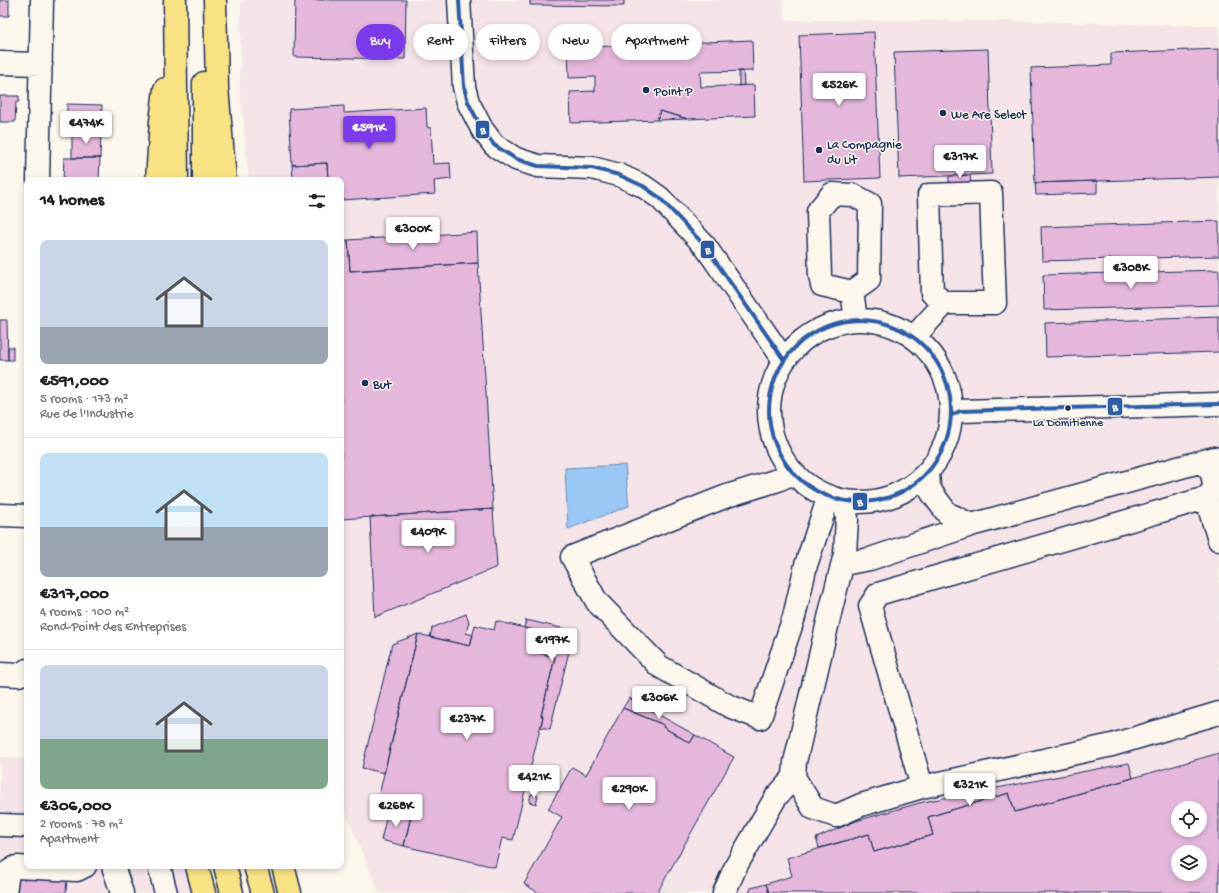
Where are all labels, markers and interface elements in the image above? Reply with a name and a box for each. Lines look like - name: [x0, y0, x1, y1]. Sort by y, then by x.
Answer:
- chip: Buy: [356, 24, 405, 60]
- chip: Rent: [413, 24, 468, 60]
- chip: Filters: [476, 24, 540, 60]
- chip: New: [548, 24, 603, 60]
- chip: Apartment: [611, 24, 702, 60]
- pin: €526K: [811, 73, 867, 107]
- text: €526K: [822, 78, 856, 93]
- marker: Point P: [641, 85, 651, 95]
- place label: Point P: [653, 85, 693, 100]
- marker: We Are Select: [938, 108, 948, 118]
- place label: We Are Select: [951, 108, 1028, 123]
- pin: €474K: [58, 111, 114, 145]
- text: €474K: [69, 116, 103, 131]
- pin: €591K: [341, 116, 397, 150]
- line badge: B: [475, 120, 490, 139]
- text: €591K: [352, 121, 386, 136]
- text: B: [479, 126, 487, 138]
- place label: La Compagnie du Lit: [827, 138, 902, 168]
- marker: La Compagnie du Lit: [814, 145, 824, 155]
- pin: €317K: [932, 145, 988, 179]
- text: €317K: [943, 150, 977, 165]
- icon: filters: [306, 190, 328, 212]
- text: 14 homes: [40, 191, 104, 211]
- pin: €300K: [385, 217, 441, 251]
- text: €300K: [395, 222, 431, 237]
- line badge: B: [700, 240, 715, 259]
- text: B: [704, 246, 712, 258]
- pin: €308K: [1103, 256, 1159, 290]
- text: €308K: [1113, 261, 1149, 276]
- icon: home: [148, 266, 220, 338]
- text: €591,000: [40, 372, 109, 392]
- marker: But: [360, 378, 370, 388]
- place label: But: [372, 378, 393, 393]
- text: 5 rooms · 173 m²: [40, 392, 128, 407]
- line badge: B: [1107, 397, 1123, 416]
- marker: La Domitienne: [1063, 403, 1073, 413]
- text: B: [1111, 403, 1119, 415]
- text: Rue de l'Industrie: [40, 407, 134, 422]
- place label: La Domitienne: [1033, 417, 1104, 431]
- icon: home: [148, 479, 220, 551]
- line badge: B: [852, 492, 868, 511]
- text: B: [856, 498, 864, 510]
- pin: €409K: [400, 520, 456, 554]
- text: €409K: [411, 525, 445, 540]
- text: €317,000: [40, 585, 109, 605]
- text: 4 rooms · 100 m²: [40, 605, 129, 620]
- text: Rond-Point des Entreprises: [40, 620, 186, 635]
- pin: €197K: [524, 628, 580, 662]
- text: €197K: [535, 633, 569, 648]
- pin: €306K: [631, 686, 687, 720]
- icon: home: [148, 691, 220, 763]
- text: €306K: [641, 691, 677, 706]
- pin: €237K: [439, 707, 495, 741]
- text: €237K: [450, 712, 484, 727]
- pin: €421K: [506, 765, 562, 799]
- text: €421K: [518, 770, 550, 785]
- pin: €321K: [942, 773, 998, 807]
- pin: €290K: [601, 777, 657, 811]
- text: €321K: [953, 778, 987, 793]
- text: €290K: [611, 782, 647, 797]
- pin: €268K: [368, 794, 424, 828]
- text: €306,000: [40, 797, 112, 817]
- text: €268K: [379, 799, 413, 814]
- map controls: [1171, 801, 1207, 881]
- button: locate: [1171, 801, 1207, 837]
- text: 2 rooms · 78 m²: [40, 817, 123, 832]
- text: Apartment: [40, 832, 99, 847]
- button: layers: [1171, 845, 1207, 881]

